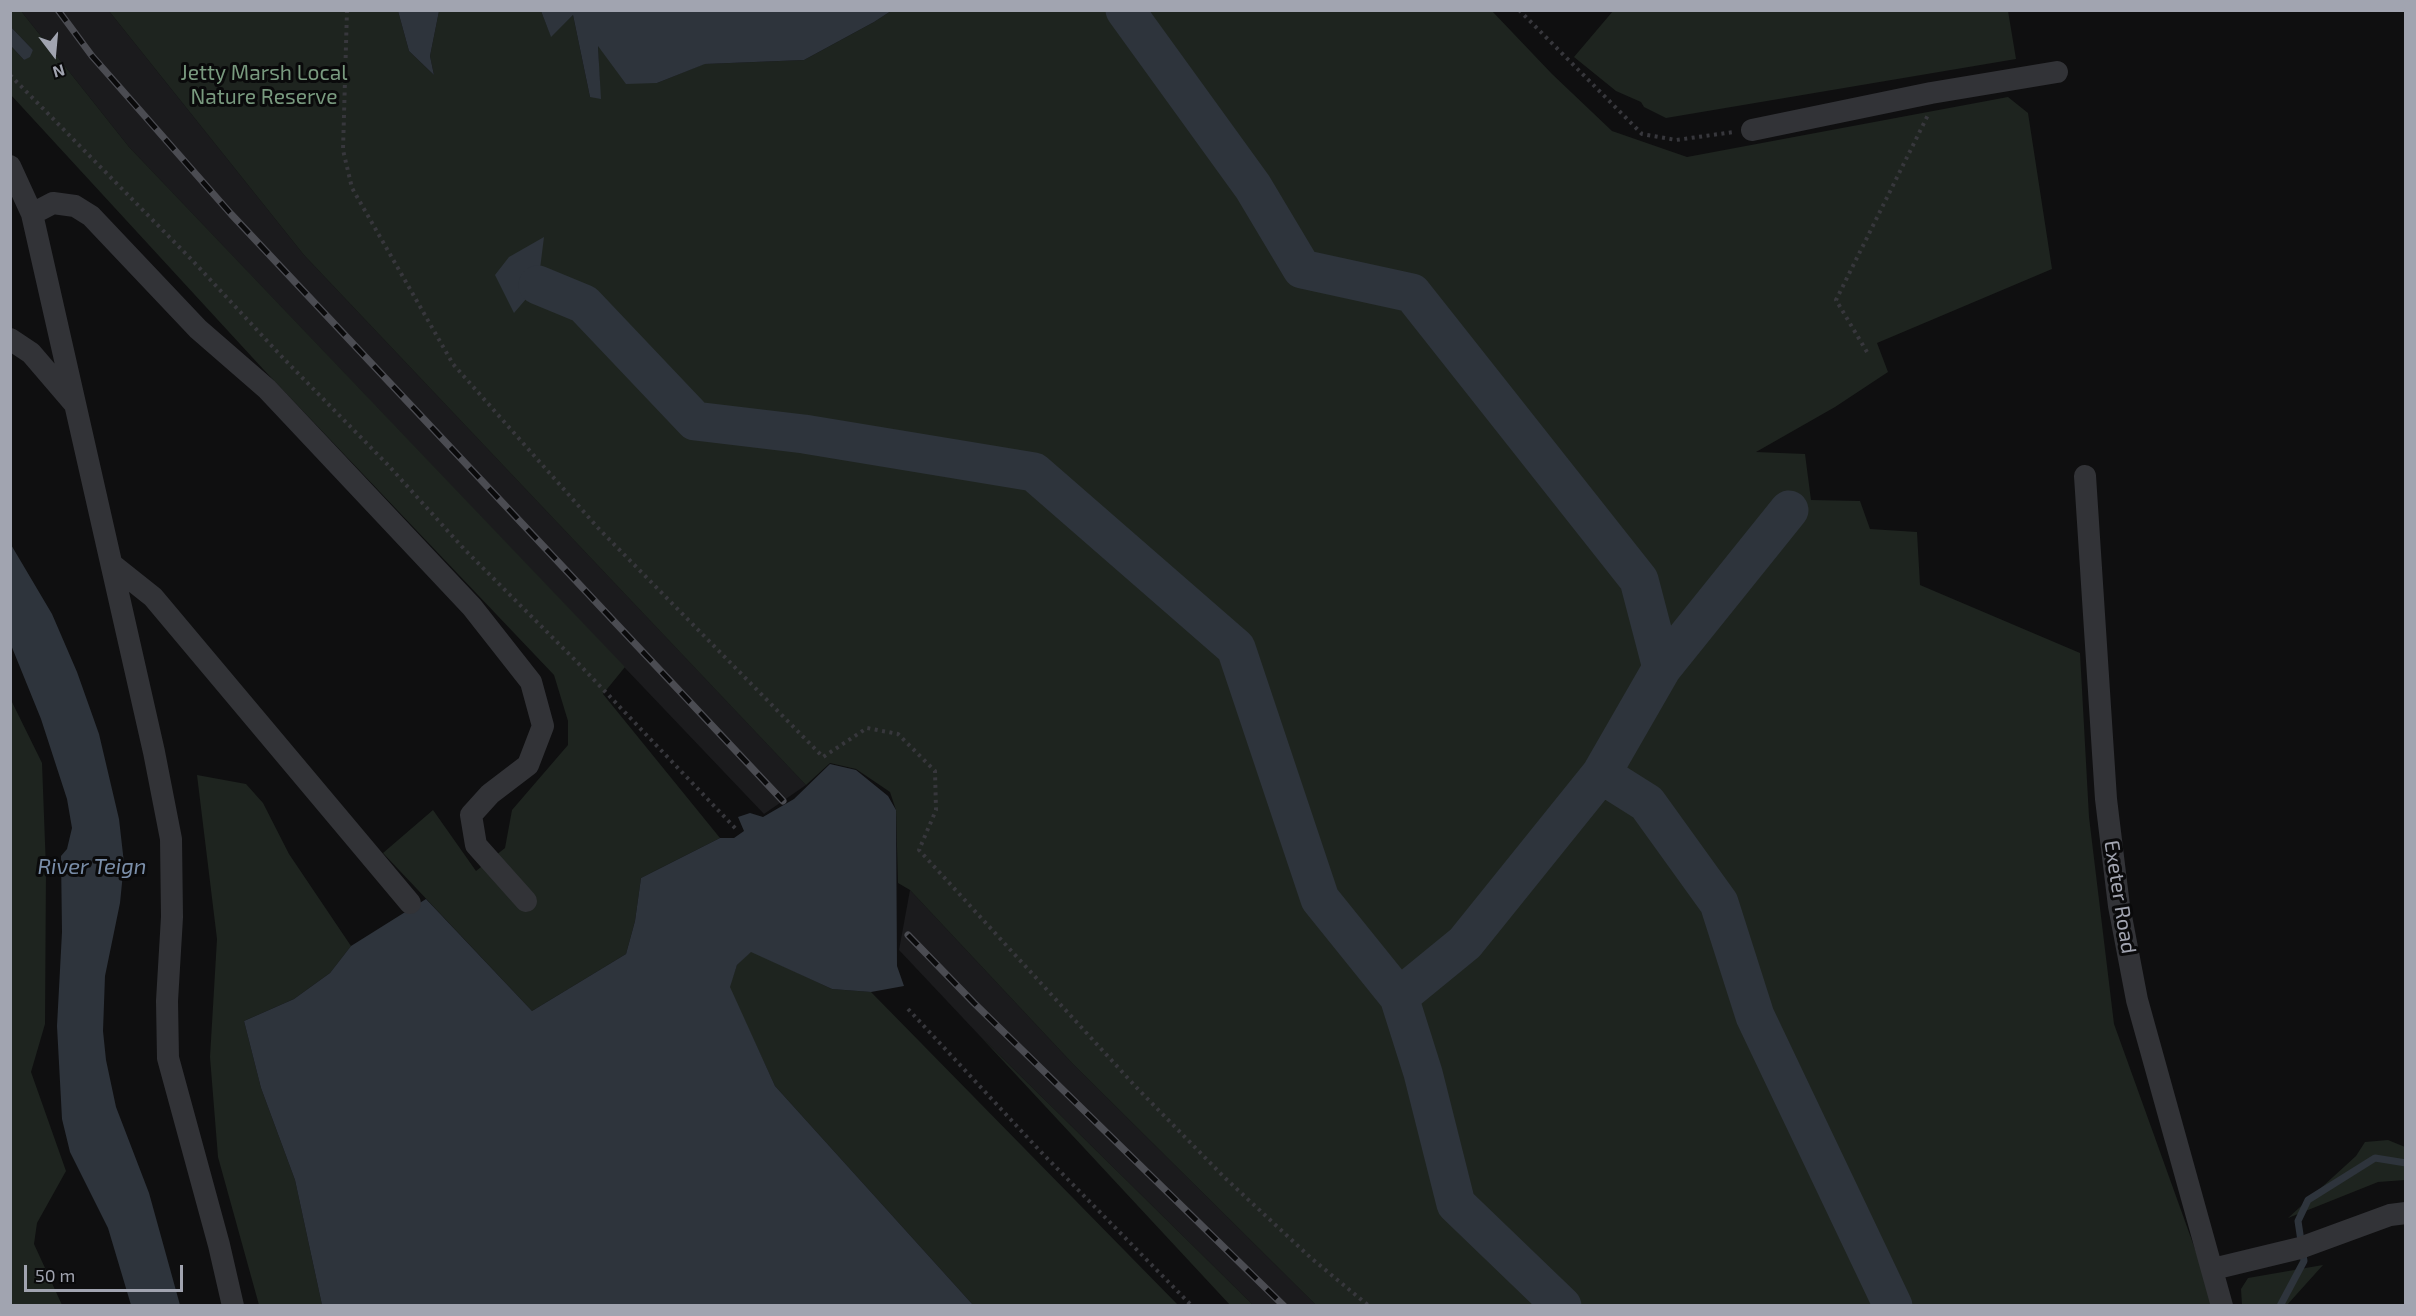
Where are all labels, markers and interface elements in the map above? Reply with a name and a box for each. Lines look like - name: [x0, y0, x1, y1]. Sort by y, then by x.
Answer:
- north arrow: [24, 24, 84, 84]
- park label: Jetty Marsh Local Nature Reserve: [181, 60, 347, 110]
- text: N: [51, 61, 67, 83]
- street label: Exeter Road: [2099, 838, 2141, 956]
- water label: River Teign: [37, 854, 147, 880]
- scale bar: [27, 1253, 186, 1291]
- text: 50 m: [35, 1264, 75, 1286]

